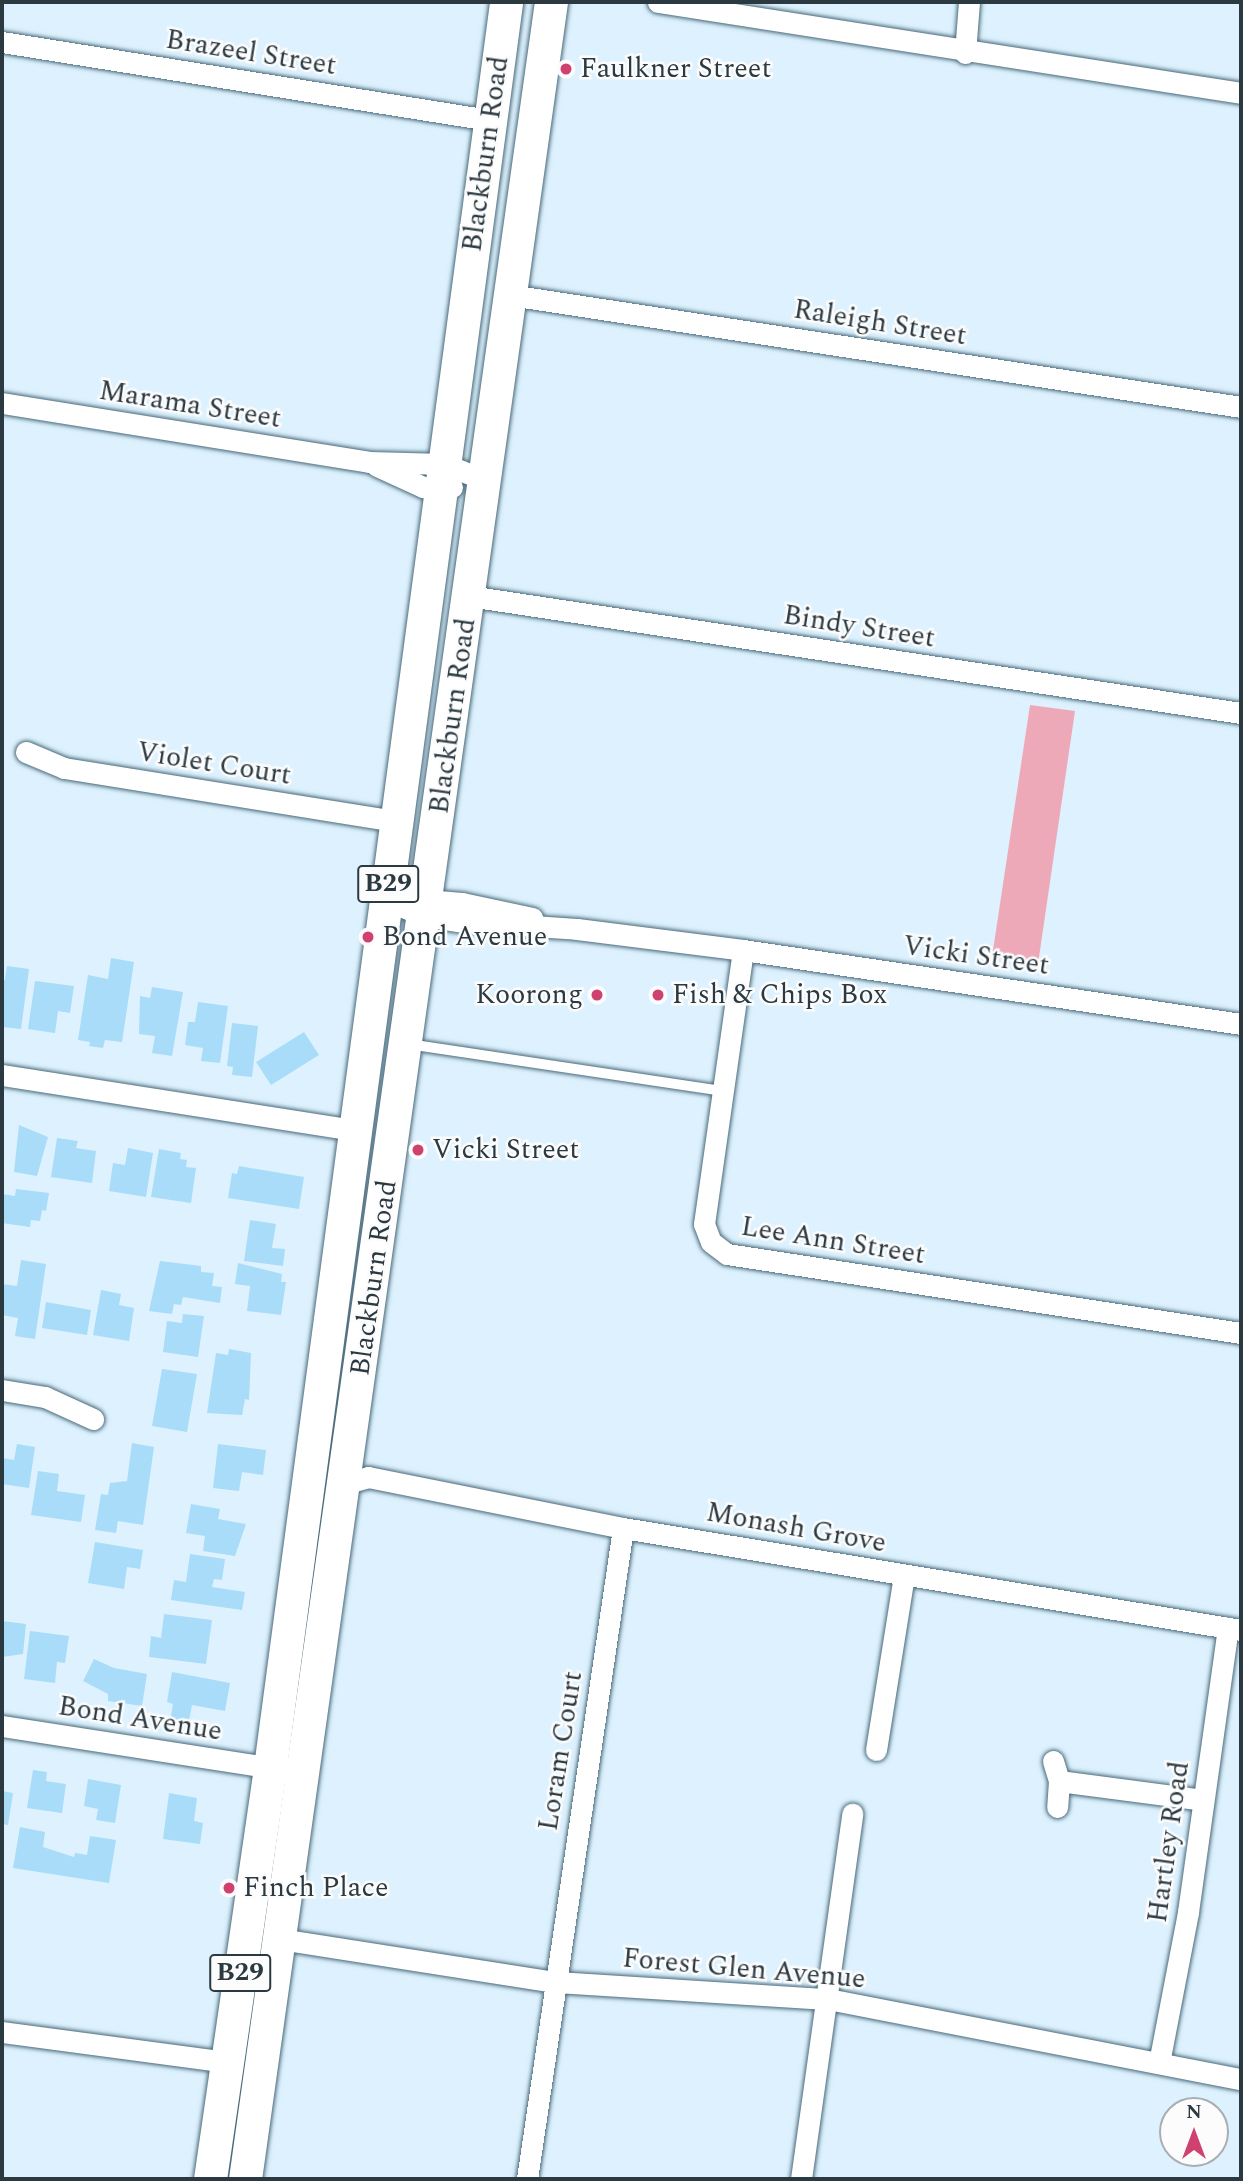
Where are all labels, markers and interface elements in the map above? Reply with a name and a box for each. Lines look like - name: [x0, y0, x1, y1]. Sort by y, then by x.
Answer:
- street label: Brazeel Street: [163, 23, 339, 83]
- place label: Faulkner Street: [580, 52, 771, 86]
- street label: Blackburn Road: [456, 54, 516, 254]
- marker: Faulkner Street: [558, 61, 574, 77]
- street label: Raleigh Street: [791, 293, 969, 353]
- street label: Marama Street: [97, 374, 283, 436]
- street label: Bindy Street: [781, 598, 937, 656]
- street label: Blackburn Road: [423, 616, 483, 816]
- street label: Violet Court: [135, 735, 293, 793]
- road number: B29: [356, 862, 420, 906]
- place label: Bond Avenue: [382, 920, 547, 954]
- marker: Bond Avenue: [360, 929, 376, 945]
- street label: Vicki Street: [901, 929, 1051, 983]
- place label: Koorong: [475, 978, 583, 1012]
- place label: Fish & Chips Box: [672, 978, 887, 1012]
- marker: Koorong: [589, 987, 605, 1003]
- marker: Fish & Chips Box: [650, 987, 666, 1003]
- place label: Vicki Street: [432, 1133, 579, 1167]
- marker: Vicki Street: [410, 1142, 426, 1158]
- street label: Blackburn Road: [344, 1178, 404, 1378]
- street label: Lee Ann Street: [739, 1210, 927, 1272]
- street label: Monash Grove: [703, 1496, 889, 1560]
- street label: Loram Court: [532, 1669, 590, 1833]
- street label: Bond Avenue: [56, 1689, 224, 1749]
- street label: Hartley Road: [1141, 1759, 1197, 1925]
- place label: Finch Place: [243, 1871, 388, 1905]
- marker: Finch Place: [221, 1880, 237, 1896]
- street label: Forest Glen Avenue: [621, 1942, 867, 1996]
- road number: B29: [208, 1950, 272, 1996]
- north arrow: [1159, 2097, 1229, 2167]
- text: N: [1186, 2098, 1202, 2127]

